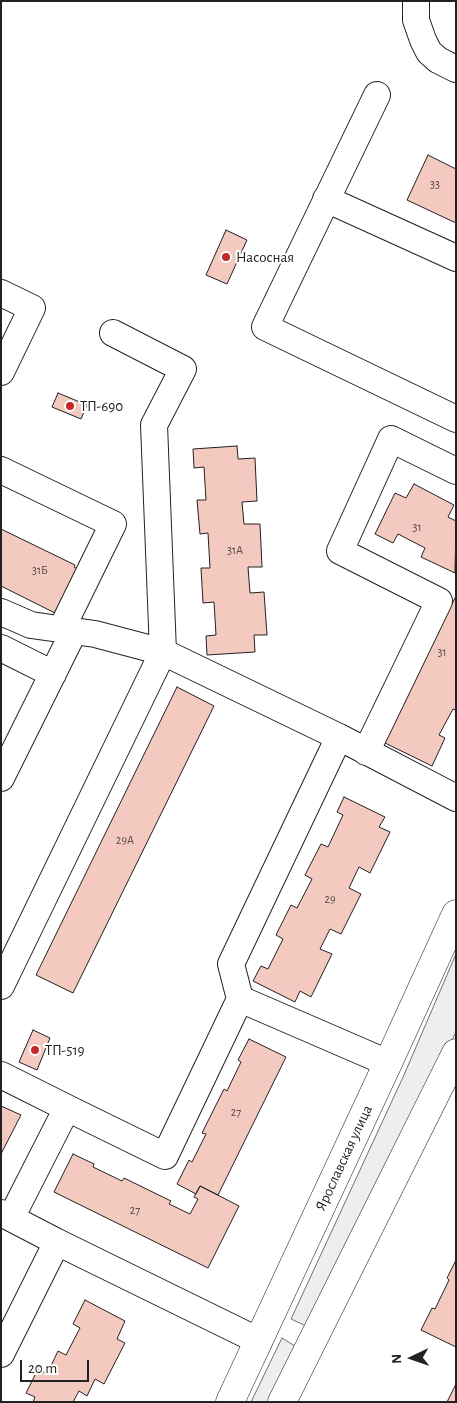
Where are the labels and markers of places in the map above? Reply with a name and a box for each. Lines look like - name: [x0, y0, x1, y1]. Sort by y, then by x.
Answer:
- place label: Насосная: [236, 248, 294, 266]
- marker: Насосная: [220, 251, 232, 263]
- place label: ТП-690: [80, 397, 123, 415]
- marker: ТП-690: [64, 400, 76, 412]
- place label: ТП-519: [45, 1041, 85, 1059]
- marker: ТП-519: [29, 1044, 41, 1056]

